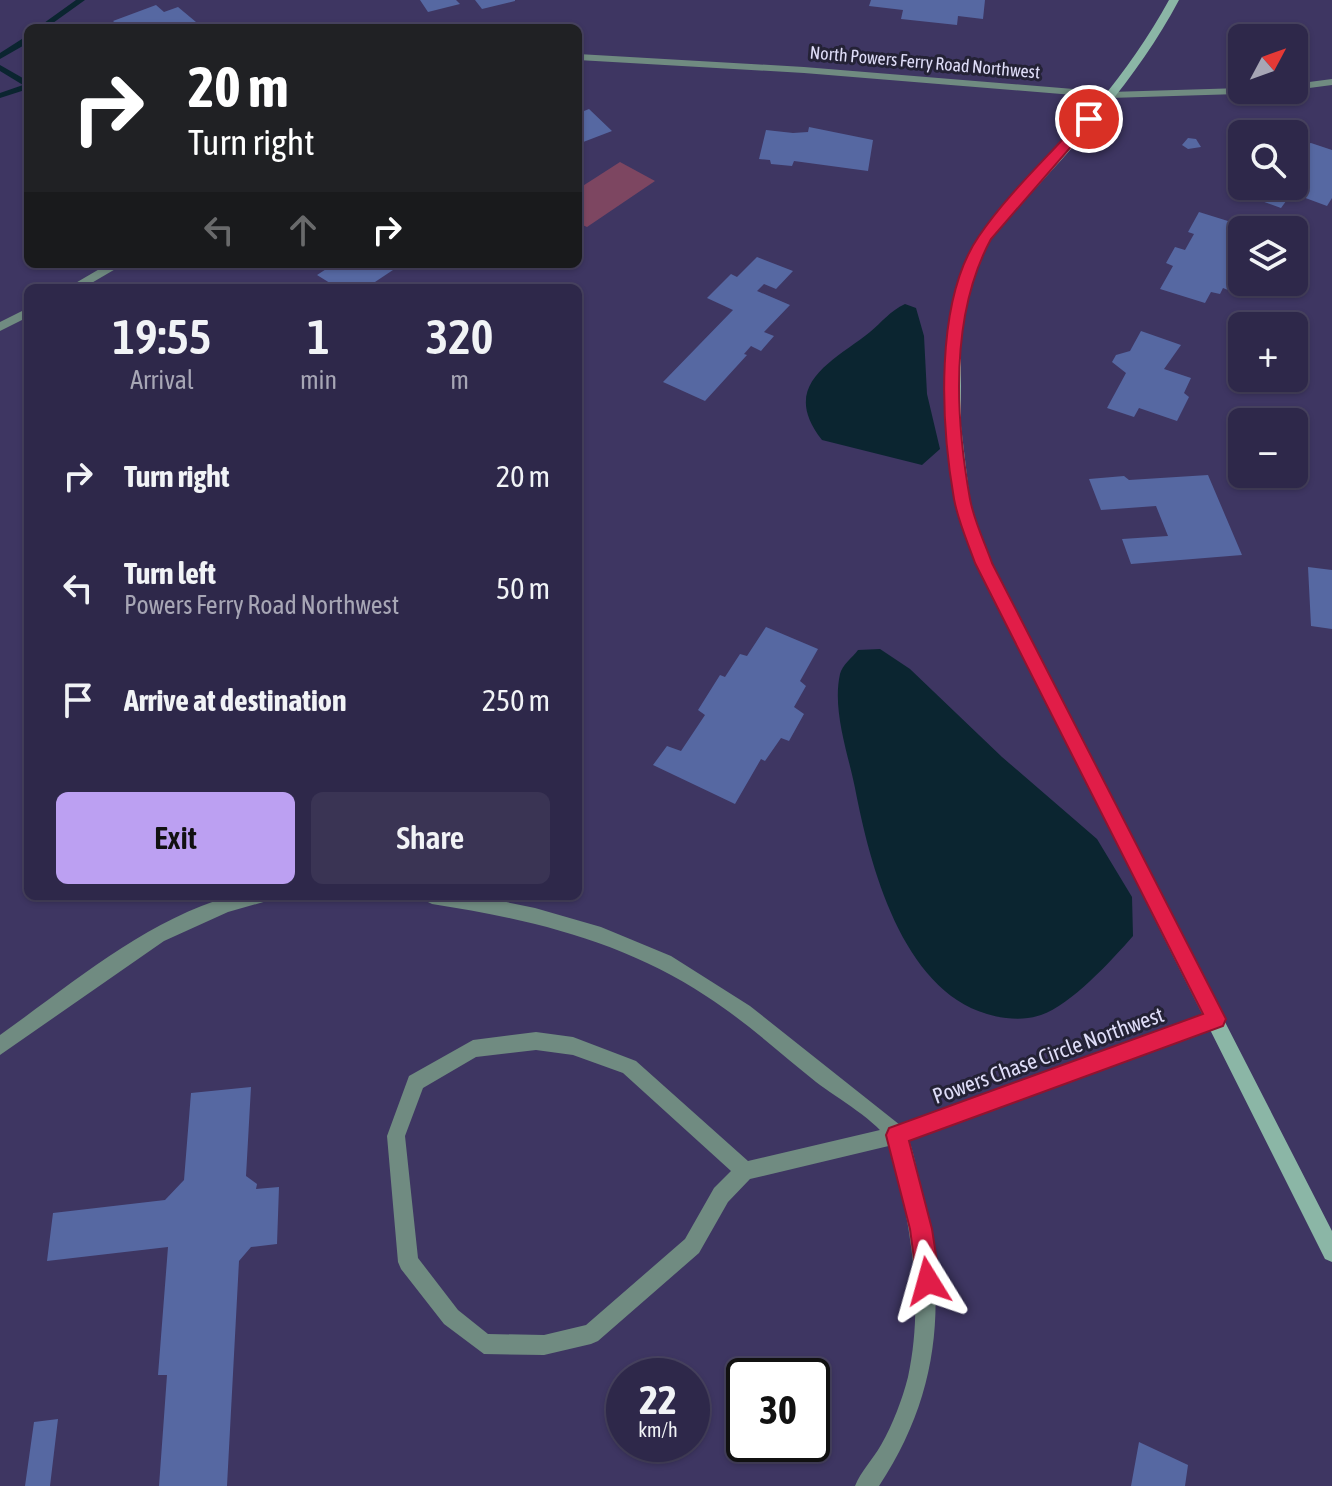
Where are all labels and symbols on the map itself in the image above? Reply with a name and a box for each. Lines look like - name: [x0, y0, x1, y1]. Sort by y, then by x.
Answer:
- north arrow: [1228, 24, 1308, 104]
- street label: North Powers Ferry Road Northwest: [809, 41, 1041, 83]
- pin: [1055, 85, 1123, 153]
- street label: Powers Chase Circle Northwest: [929, 1001, 1167, 1109]
- position arrow: [886, 1239, 970, 1323]
- speed limit sign: 30: [726, 1358, 830, 1462]

